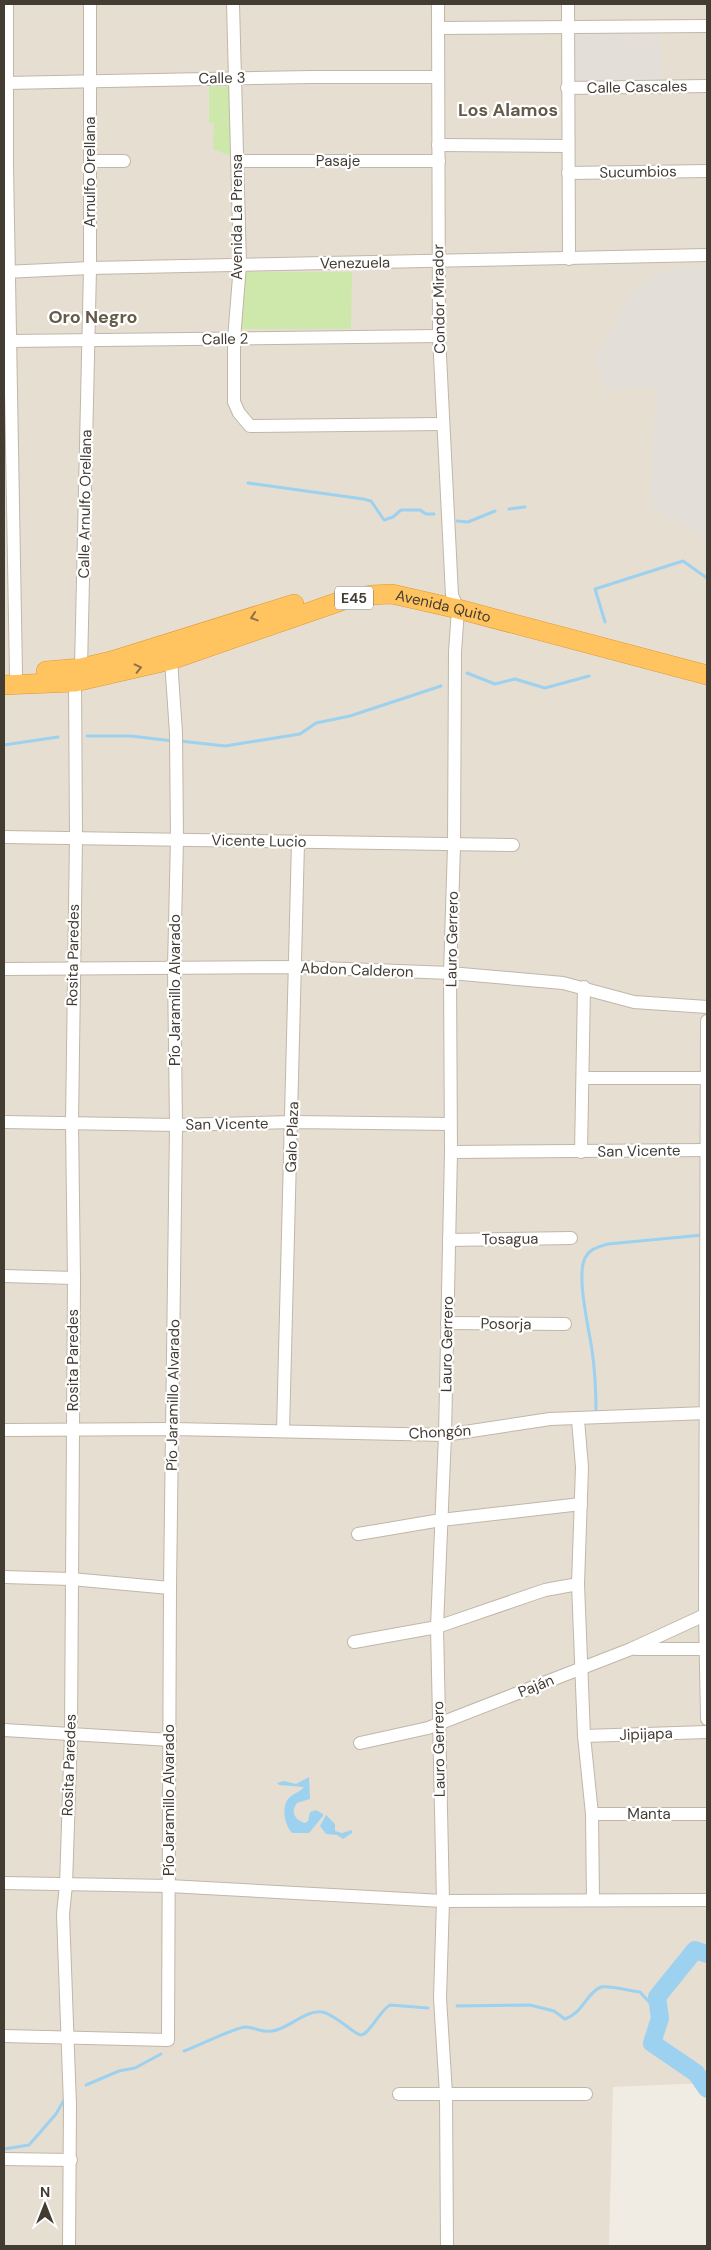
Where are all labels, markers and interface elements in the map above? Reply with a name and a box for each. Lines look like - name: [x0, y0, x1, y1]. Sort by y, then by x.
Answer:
- street label: Calle 3: [198, 68, 246, 88]
- street label: Calle Cascales: [586, 76, 688, 98]
- district label: Los Alamos: [458, 98, 558, 122]
- street label: Arnulfo Orellana: [80, 117, 100, 227]
- street label: Pasaje: [316, 151, 360, 171]
- street label: Avenida La Prensa: [227, 154, 247, 280]
- street label: Sucumbios: [599, 161, 677, 183]
- street label: Condor Mirador: [428, 243, 450, 354]
- street label: Venezuela: [320, 252, 390, 274]
- district label: Oro Negro: [48, 305, 138, 329]
- street label: Calle 2: [201, 329, 249, 349]
- street label: Calle Arnulfo Orellana: [74, 429, 96, 579]
- street label: Avenida Quito: [394, 585, 493, 627]
- road number: E45: [335, 586, 373, 610]
- one-way arrow: [250, 612, 258, 622]
- one-way arrow: [134, 663, 143, 674]
- street label: Vicente Lucio: [211, 830, 307, 852]
- street label: Lauro Gerrero: [441, 891, 463, 987]
- street label: Rosita Paredes: [62, 904, 84, 1006]
- street label: Pío Jaramillo Alvarado: [165, 914, 185, 1066]
- street label: Abdon Calderon: [300, 958, 414, 982]
- street label: Galo Plaza: [281, 1101, 303, 1173]
- street label: San Vicente: [185, 1113, 269, 1135]
- street label: San Vicente: [597, 1140, 681, 1162]
- street label: Tosagua: [481, 1229, 539, 1249]
- street label: Lauro Gerrero: [436, 1296, 458, 1392]
- street label: Rosita Paredes: [63, 1309, 83, 1411]
- street label: Posorja: [480, 1314, 532, 1334]
- street label: Pío Jaramillo Alvarado: [162, 1319, 184, 1471]
- street label: Chongón: [408, 1420, 472, 1444]
- street label: Paján: [515, 1670, 557, 1702]
- street label: Lauro Gerrero: [428, 1701, 450, 1797]
- street label: Rosita Paredes: [57, 1714, 81, 1816]
- street label: Jipijapa: [619, 1723, 673, 1745]
- street label: Pío Jaramillo Alvarado: [159, 1724, 179, 1876]
- street label: Manta: [627, 1804, 671, 1824]
- north arrow: [20, 2180, 70, 2230]
- text: N: [40, 2183, 50, 2201]

